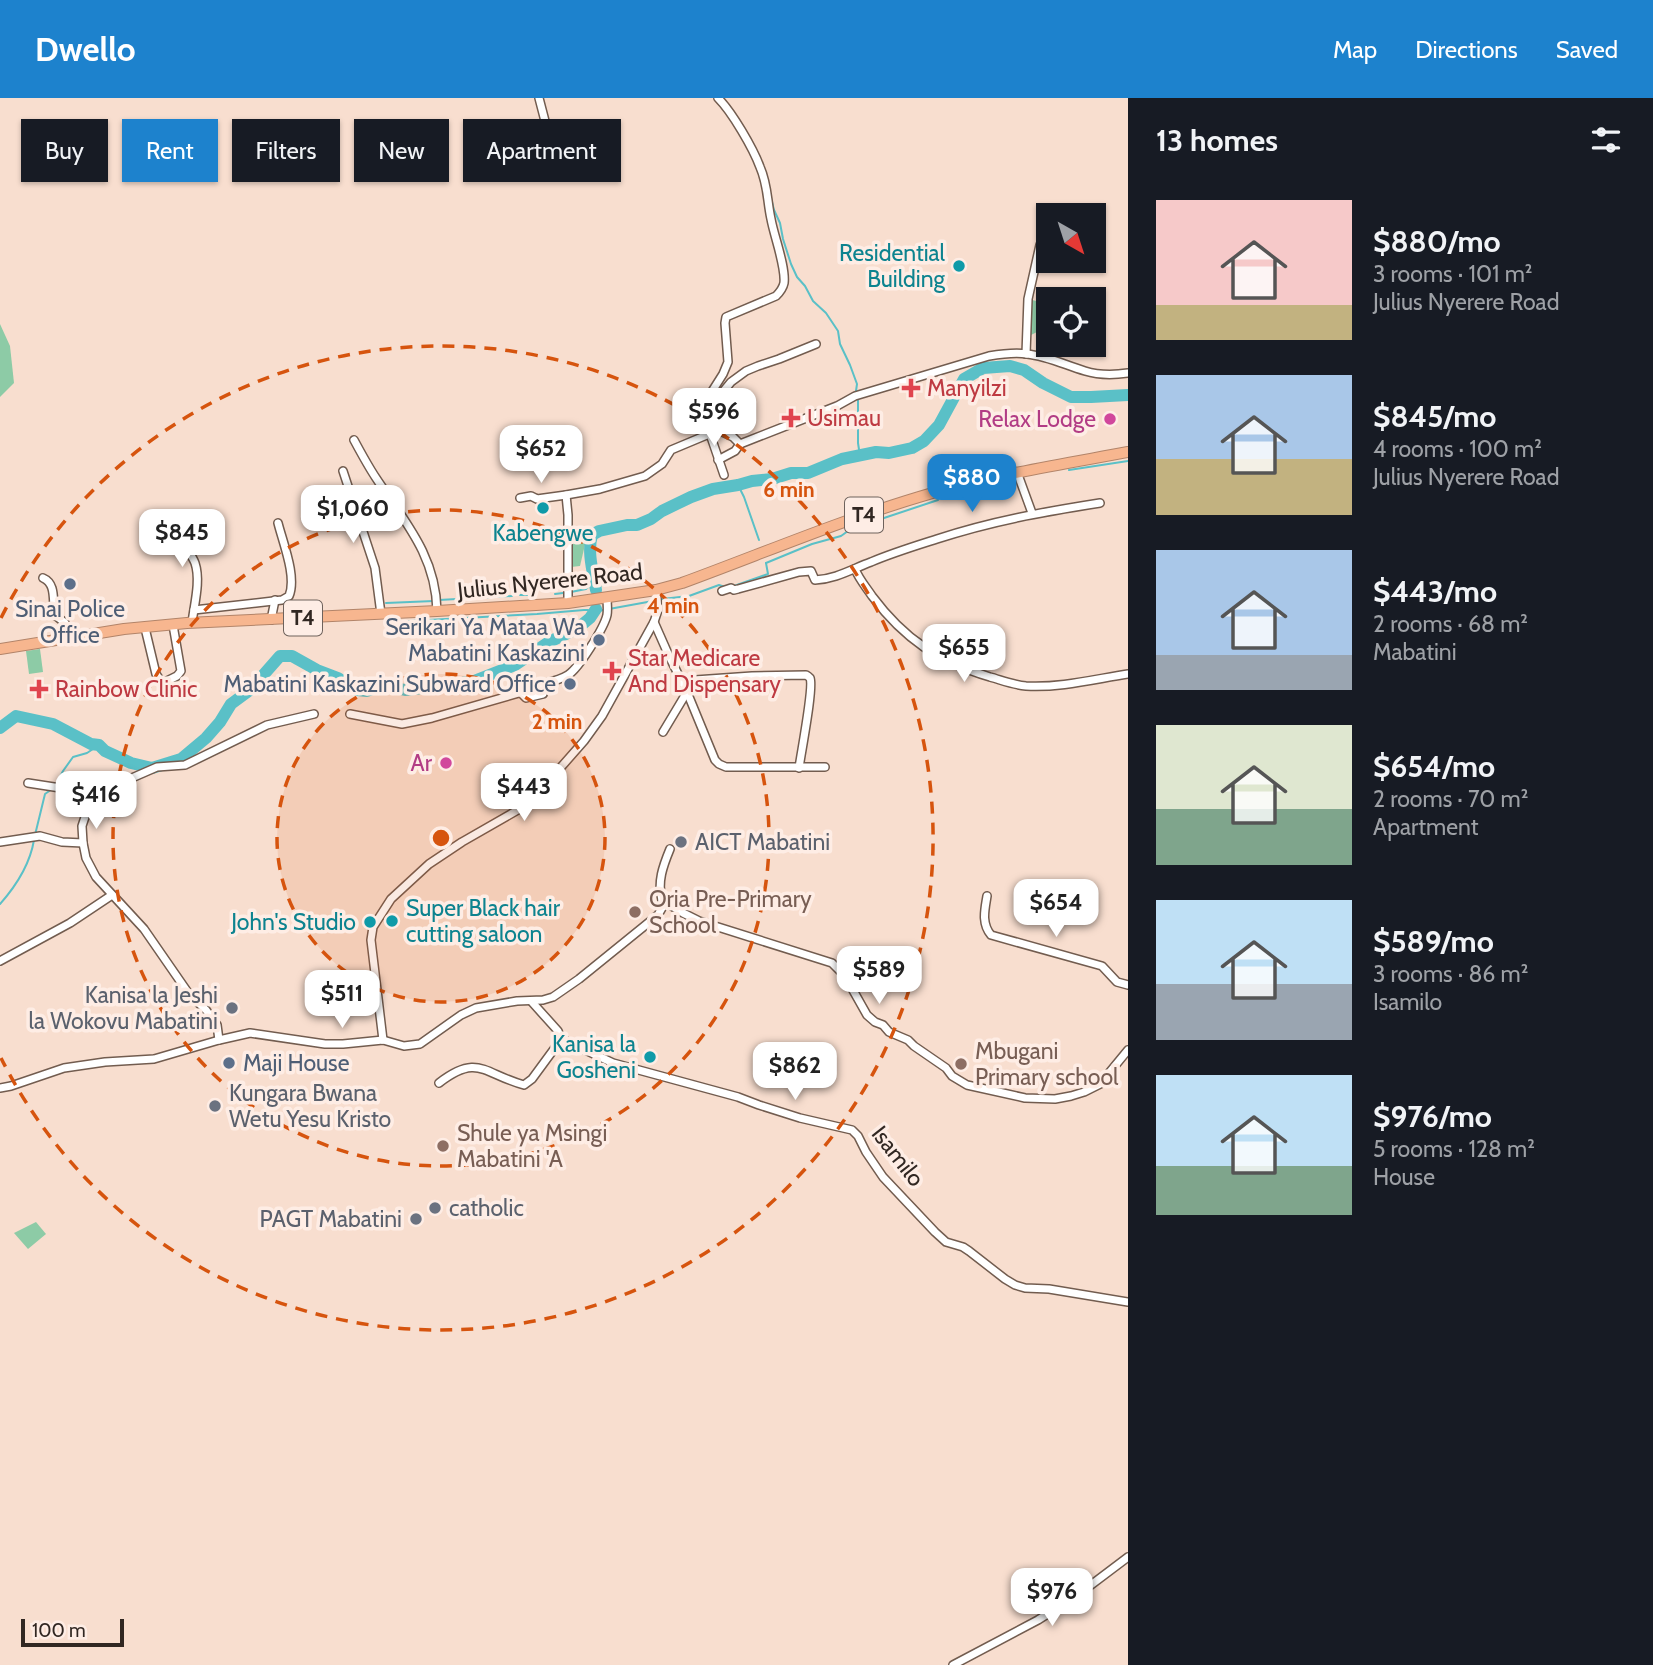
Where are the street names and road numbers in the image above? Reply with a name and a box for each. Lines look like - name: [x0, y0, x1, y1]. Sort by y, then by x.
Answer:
- road number: T4: [845, 498, 883, 532]
- street label: Julius Nyerere Road: [455, 557, 644, 605]
- road number: T4: [284, 601, 322, 636]
- street label: Isamilo: [866, 1120, 930, 1192]

